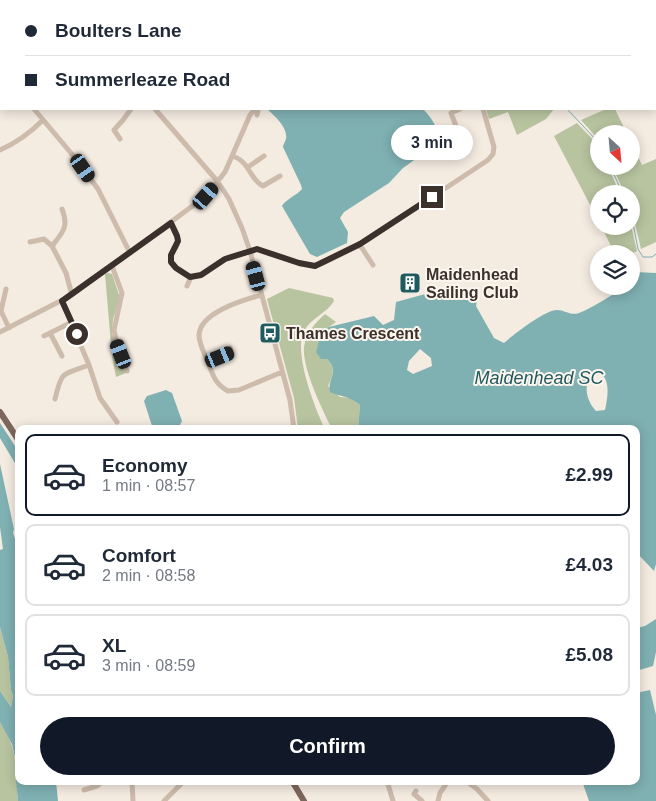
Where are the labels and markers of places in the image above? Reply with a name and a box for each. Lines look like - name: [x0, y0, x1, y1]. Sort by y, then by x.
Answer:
- place label: Maidenhead Sailing Club: [426, 266, 519, 301]
- building icon: Maidenhead Sailing Club: [398, 271, 422, 295]
- bus stop icon: Thames Crescent: [258, 321, 282, 345]
- place label: Thames Crescent: [286, 325, 420, 342]

